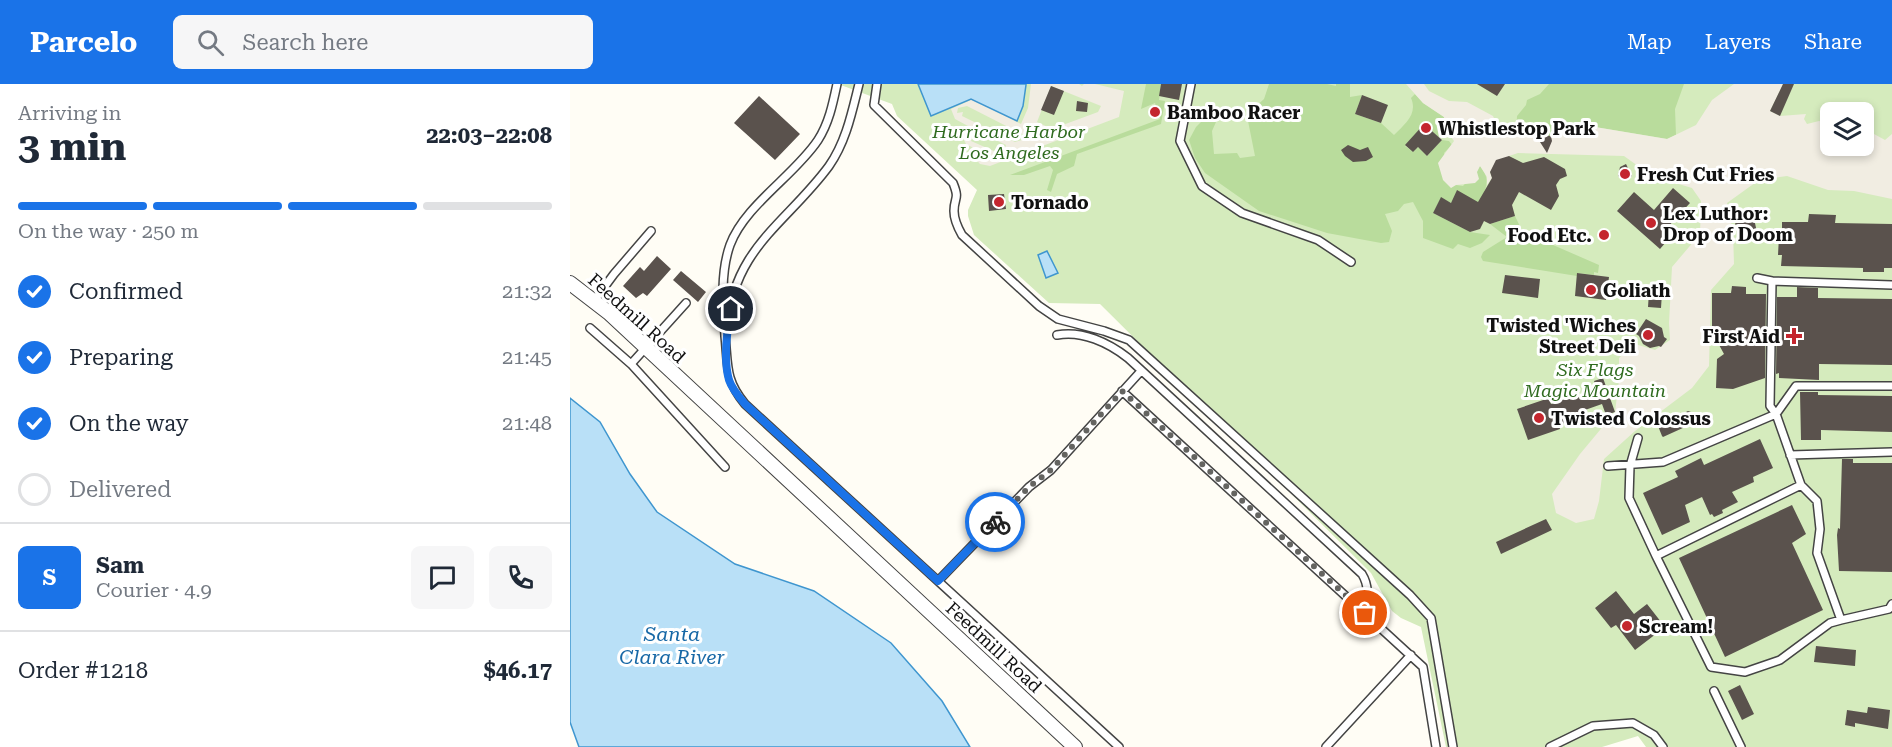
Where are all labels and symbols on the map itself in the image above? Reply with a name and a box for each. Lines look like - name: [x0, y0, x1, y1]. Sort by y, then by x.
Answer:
- place label: Bamboo Racer: [1167, 102, 1300, 123]
- marker: Bamboo Racer: [1148, 105, 1162, 119]
- place label: Whistlestop Park: [1438, 118, 1596, 139]
- park label: Hurricane Harbor Los Angeles: [931, 121, 1086, 163]
- marker: Whistlestop Park: [1419, 121, 1433, 135]
- place label: Fresh Cut Fries: [1637, 164, 1774, 185]
- marker: Fresh Cut Fries: [1618, 167, 1632, 181]
- place label: Tornado: [1011, 192, 1089, 213]
- marker: Tornado: [992, 195, 1006, 209]
- place label: Lex Luthor: Drop of Doom: [1663, 203, 1793, 245]
- marker: Lex Luthor: Drop of Doom: [1644, 216, 1658, 230]
- place label: Food Etc.: [1507, 225, 1592, 246]
- marker: Food Etc.: [1597, 228, 1611, 242]
- street label: Feedmill Road: [584, 269, 690, 367]
- place label: Goliath: [1603, 280, 1671, 301]
- pin: [705, 283, 756, 334]
- marker: Goliath: [1584, 283, 1598, 297]
- place label: Twisted 'Wiches Street Deli: [1486, 315, 1636, 357]
- place label: First Aid: [1703, 326, 1780, 347]
- marker: First Aid: [1785, 327, 1803, 345]
- marker: Twisted 'Wiches Street Deli: [1641, 328, 1655, 342]
- park label: Six Flags Magic Mountain: [1523, 359, 1666, 401]
- place label: Twisted Colossus: [1551, 408, 1711, 429]
- marker: Twisted Colossus: [1532, 411, 1546, 425]
- courier: [965, 492, 1025, 552]
- pin: [1339, 587, 1390, 638]
- street label: Feedmill Road: [942, 597, 1047, 697]
- place label: Scream!: [1639, 616, 1713, 637]
- marker: Scream!: [1620, 619, 1634, 633]
- water label: Santa Clara River: [619, 622, 725, 669]

